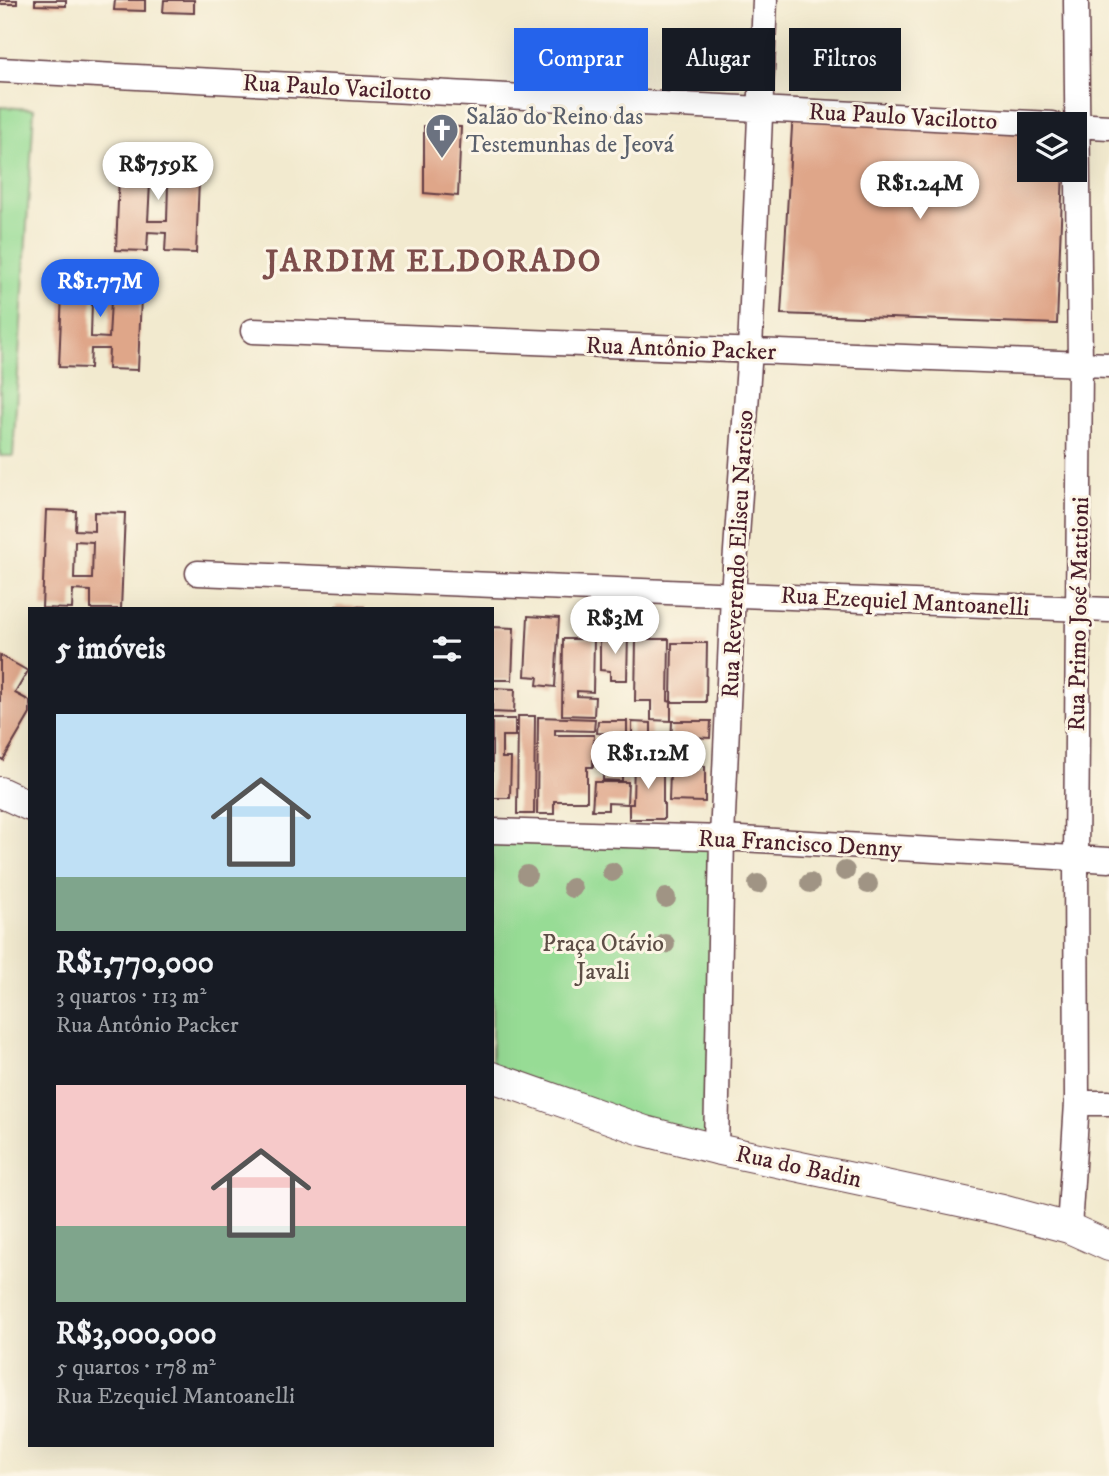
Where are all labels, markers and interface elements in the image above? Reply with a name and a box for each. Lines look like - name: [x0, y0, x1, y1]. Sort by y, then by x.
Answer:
- chip: Comprar: [514, 28, 648, 91]
- chip: Alugar: [662, 28, 775, 91]
- chip: Filtros: [789, 28, 901, 91]
- street label: Rua Paulo Vacilotto: [242, 68, 432, 108]
- street label: Rua Paulo Vacilotto: [808, 97, 998, 137]
- place label: Salão do Reino das Testemunhas de Jeová: [466, 102, 675, 160]
- church icon: Salão do Reino das Testemunhas de Jeová: [423, 111, 461, 160]
- map controls: [1017, 112, 1087, 182]
- button: layers: [1017, 112, 1087, 182]
- pin: R$759K: [101, 142, 215, 202]
- text: R$759K: [119, 150, 197, 179]
- pin: R$1.24M: [855, 162, 985, 221]
- text: R$1.24M: [876, 169, 964, 198]
- district label: JARDIM ELDORADO: [263, 242, 602, 282]
- pin: R$1.77M: [35, 260, 165, 319]
- text: R$1.77M: [57, 267, 143, 296]
- street label: Rua Antônio Packer: [585, 331, 777, 367]
- street label: Rua Reverendo Eliseu Narciso: [715, 409, 761, 699]
- street label: Rua Primo José Mattioni: [1062, 496, 1096, 732]
- street label: Rua Ezequiel Mantoanelli: [780, 580, 1030, 624]
- pin: R$3M: [574, 596, 656, 656]
- text: R$3M: [586, 604, 644, 633]
- icon: filters: [428, 630, 466, 668]
- text: 5 imóveis: [56, 631, 165, 668]
- pin: R$1.12M: [583, 732, 713, 791]
- text: R$1.12M: [607, 739, 689, 768]
- icon: home: [198, 759, 324, 885]
- street label: Rua Francisco Denny: [697, 824, 903, 864]
- park label: Praça Otávio Javali: [542, 929, 664, 987]
- text: R$1,770,000: [56, 945, 214, 982]
- text: 3 quartos · 113 m²: [56, 982, 206, 1011]
- text: Rua Antônio Packer: [56, 1011, 239, 1040]
- icon: home: [198, 1130, 324, 1256]
- street label: Rua do Badin: [733, 1139, 865, 1195]
- text: R$3,000,000: [56, 1316, 217, 1353]
- text: 5 quartos · 178 m²: [56, 1353, 216, 1382]
- text: Rua Ezequiel Mantoanelli: [56, 1382, 295, 1411]

